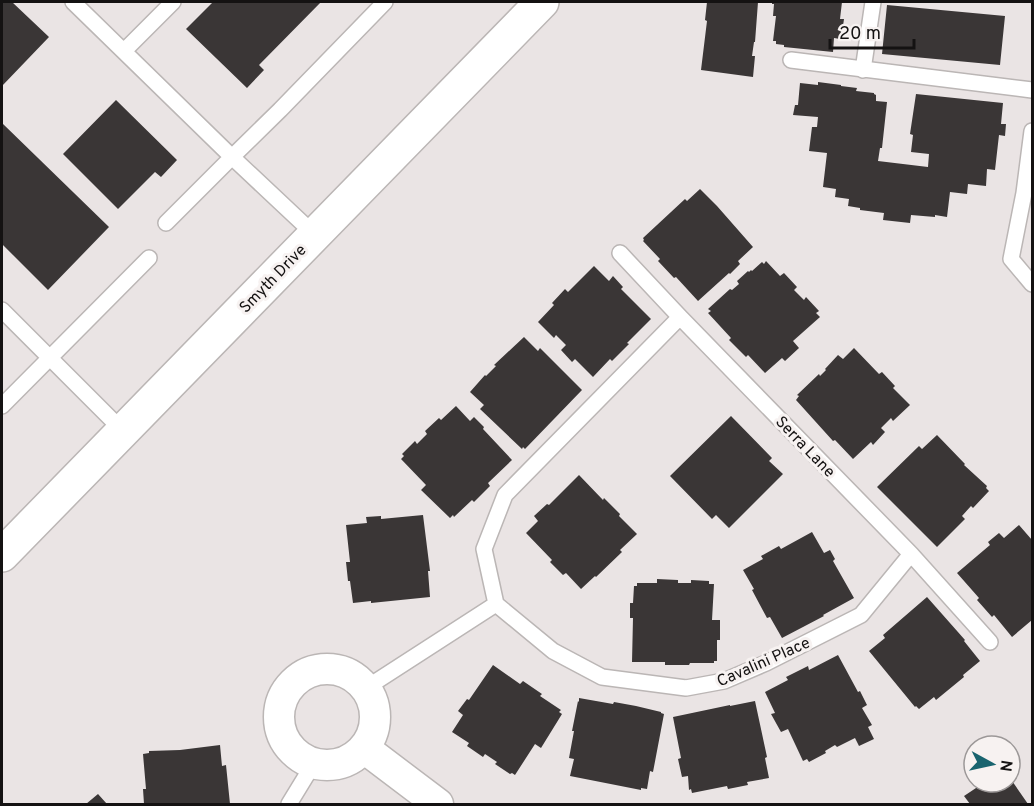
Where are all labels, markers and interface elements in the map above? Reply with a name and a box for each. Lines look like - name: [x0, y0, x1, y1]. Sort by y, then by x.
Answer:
- scale bar: [830, 12, 914, 50]
- text: 20 m: [839, 23, 881, 46]
- street label: Smyth Drive: [236, 241, 311, 318]
- street label: Serra Lane: [770, 412, 839, 482]
- street label: Cavalini Place: [714, 633, 813, 692]
- north arrow: [962, 734, 1022, 794]
- text: N: [994, 759, 1016, 773]

